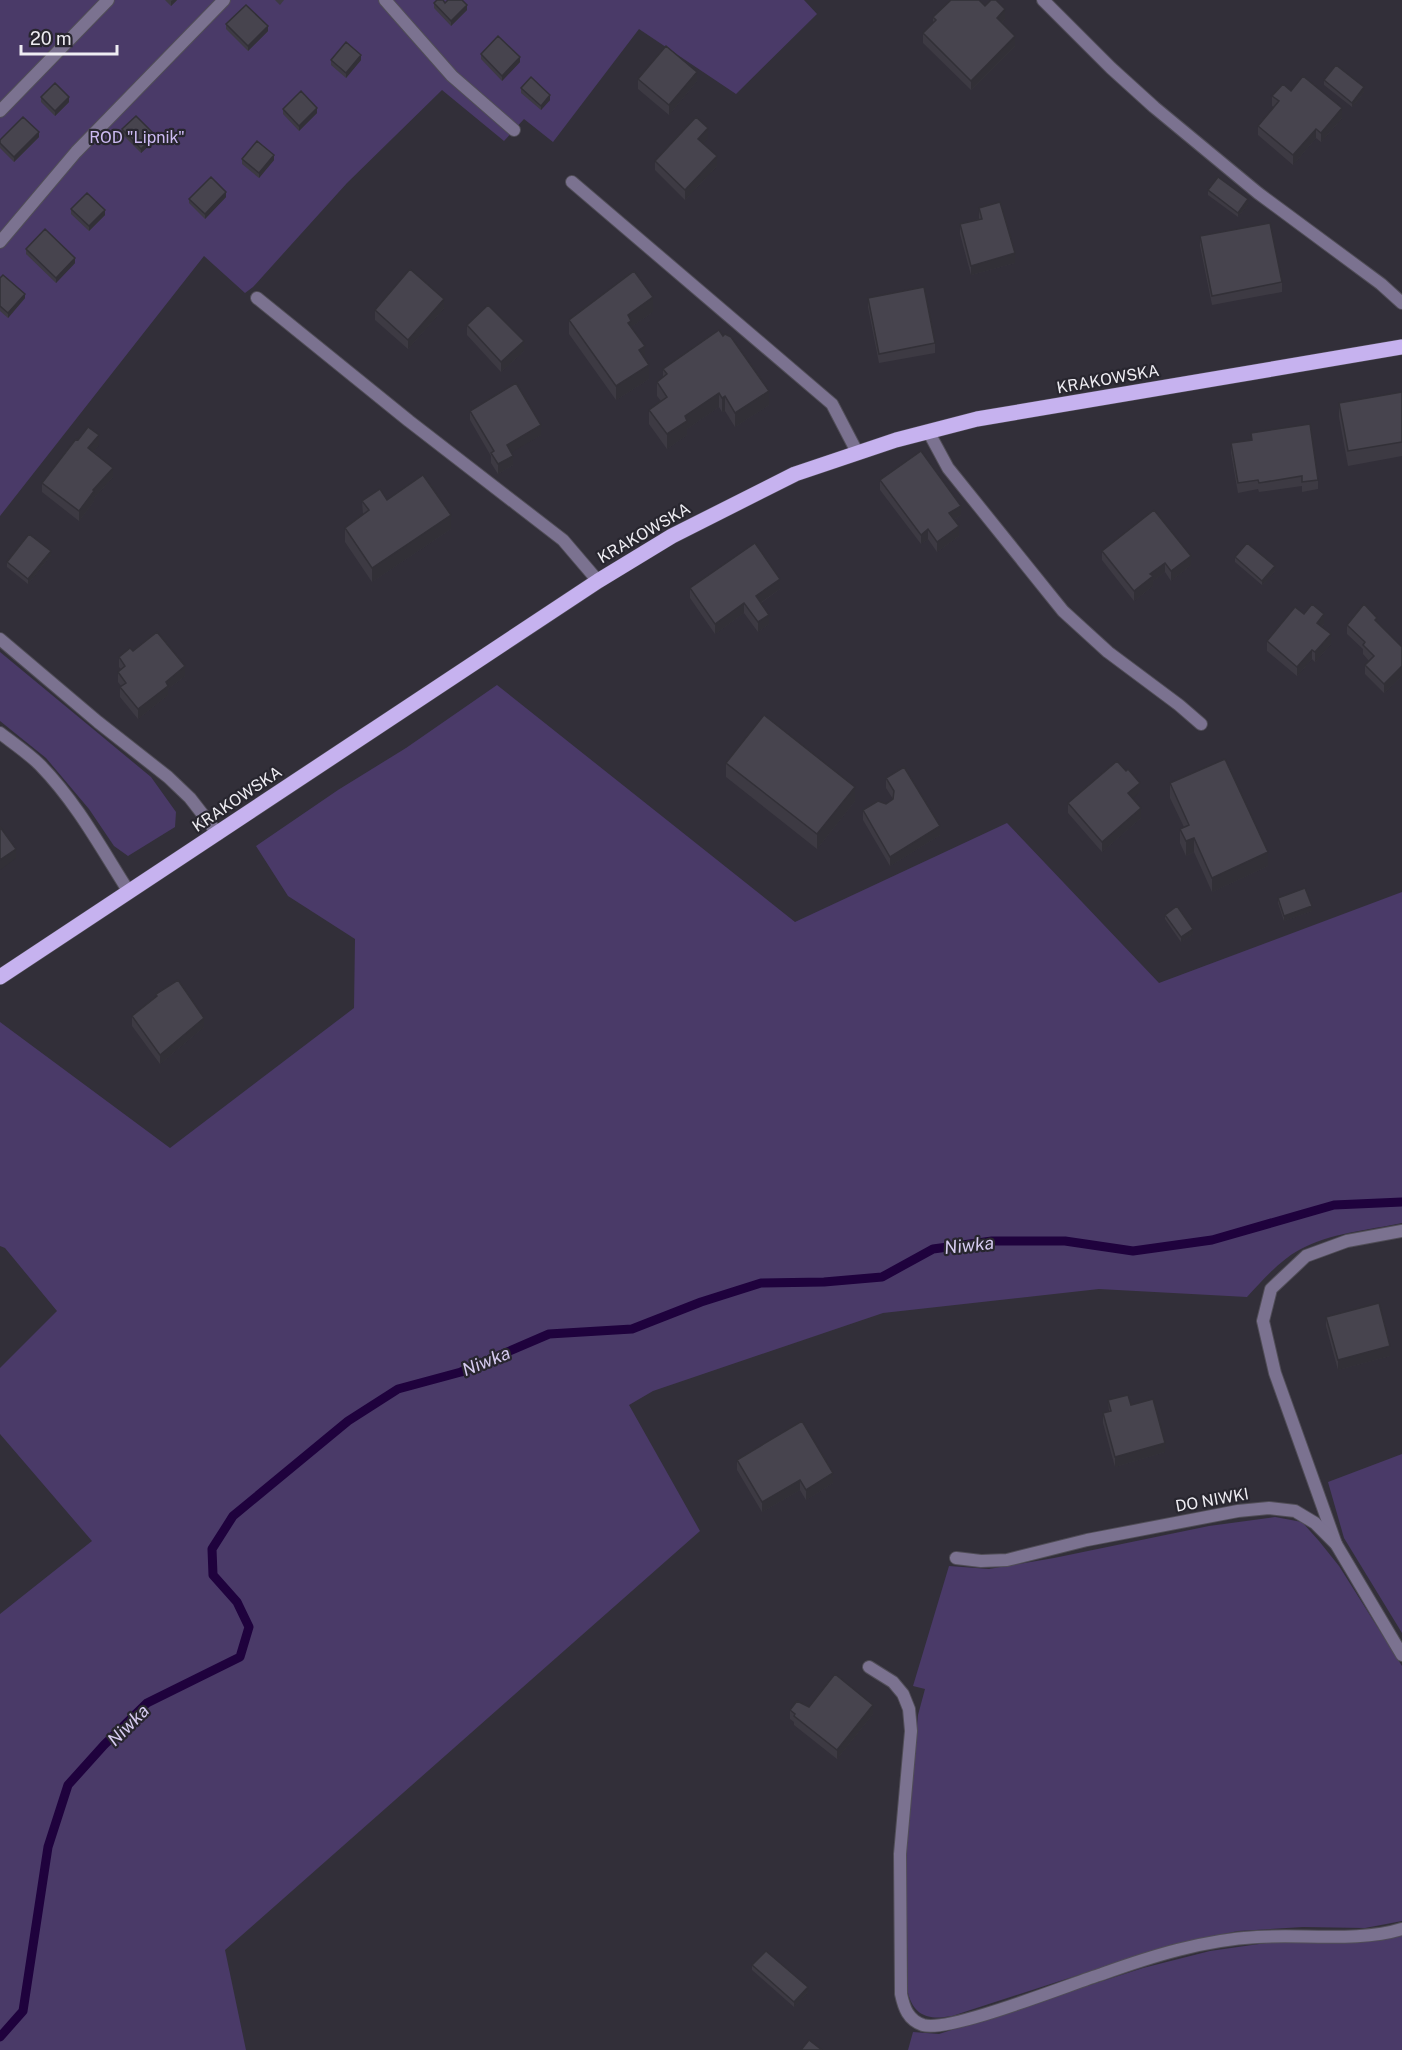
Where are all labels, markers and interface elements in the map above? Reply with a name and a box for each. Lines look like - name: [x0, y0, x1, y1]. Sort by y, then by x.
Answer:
- scale bar: [21, 18, 117, 56]
- text: 20 m: [30, 28, 72, 49]
- park label: ROD "Lipnik": [89, 128, 185, 147]
- street label: KRAKOWSKA: [1055, 361, 1161, 397]
- street label: KRAKOWSKA: [594, 499, 694, 567]
- street label: KRAKOWSKA: [189, 762, 285, 836]
- water label: Niwka: [943, 1232, 995, 1258]
- water label: Niwka: [459, 1342, 513, 1380]
- street label: DO NIWKI: [1174, 1484, 1250, 1516]
- water label: Niwka: [103, 1700, 153, 1750]

